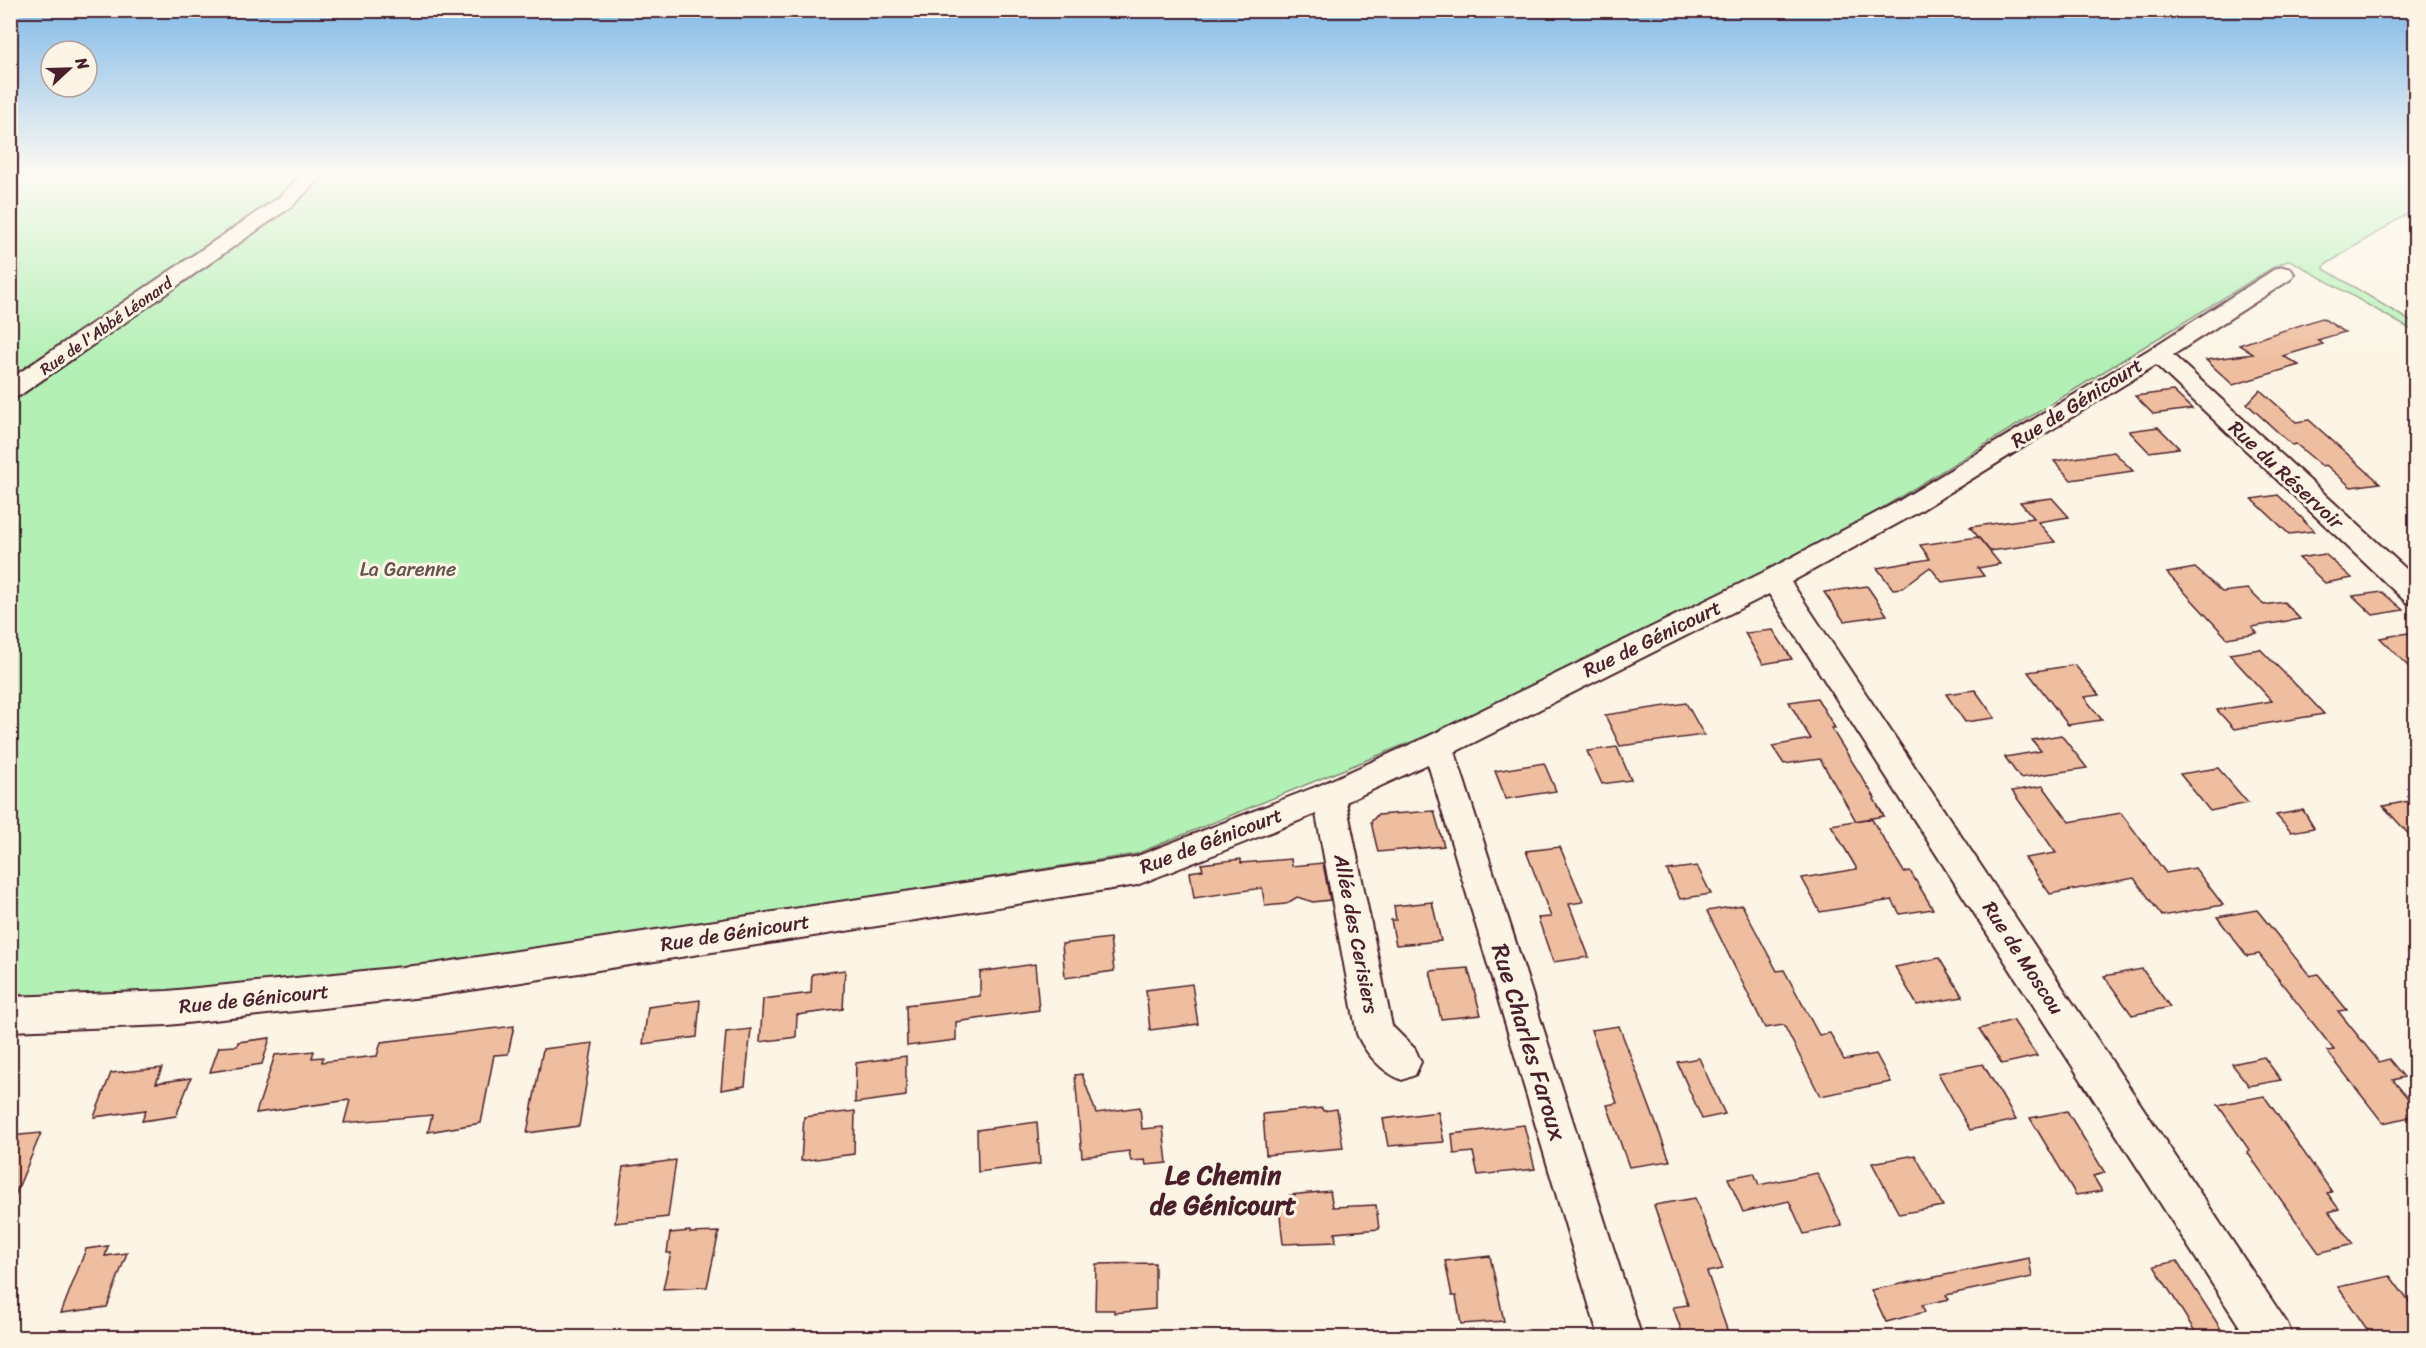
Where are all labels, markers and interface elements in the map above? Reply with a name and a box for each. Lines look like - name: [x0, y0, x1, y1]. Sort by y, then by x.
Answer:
- north arrow: [39, 39, 99, 99]
- text: N: [67, 52, 98, 75]
- street label: Rue de l'Abbé Léonard: [33, 268, 180, 383]
- street label: Rue de Génicourt: [2004, 348, 2150, 458]
- street label: Rue du Réservoir: [2220, 412, 2353, 540]
- park label: La Garenne: [360, 552, 456, 587]
- street label: Rue de Génicourt: [1577, 590, 1728, 688]
- street label: Rue de Génicourt: [1134, 798, 1288, 884]
- street label: Allée des Cerisiers: [1323, 850, 1389, 1018]
- street label: Rue de Moscou: [1973, 894, 2073, 1022]
- street label: Rue de Génicourt: [658, 904, 812, 962]
- street label: Rue Charles Faroux: [1479, 938, 1579, 1146]
- street label: Rue de Génicourt: [177, 974, 331, 1024]
- district label: Le Chemin de Génicourt: [1150, 1152, 1297, 1228]

